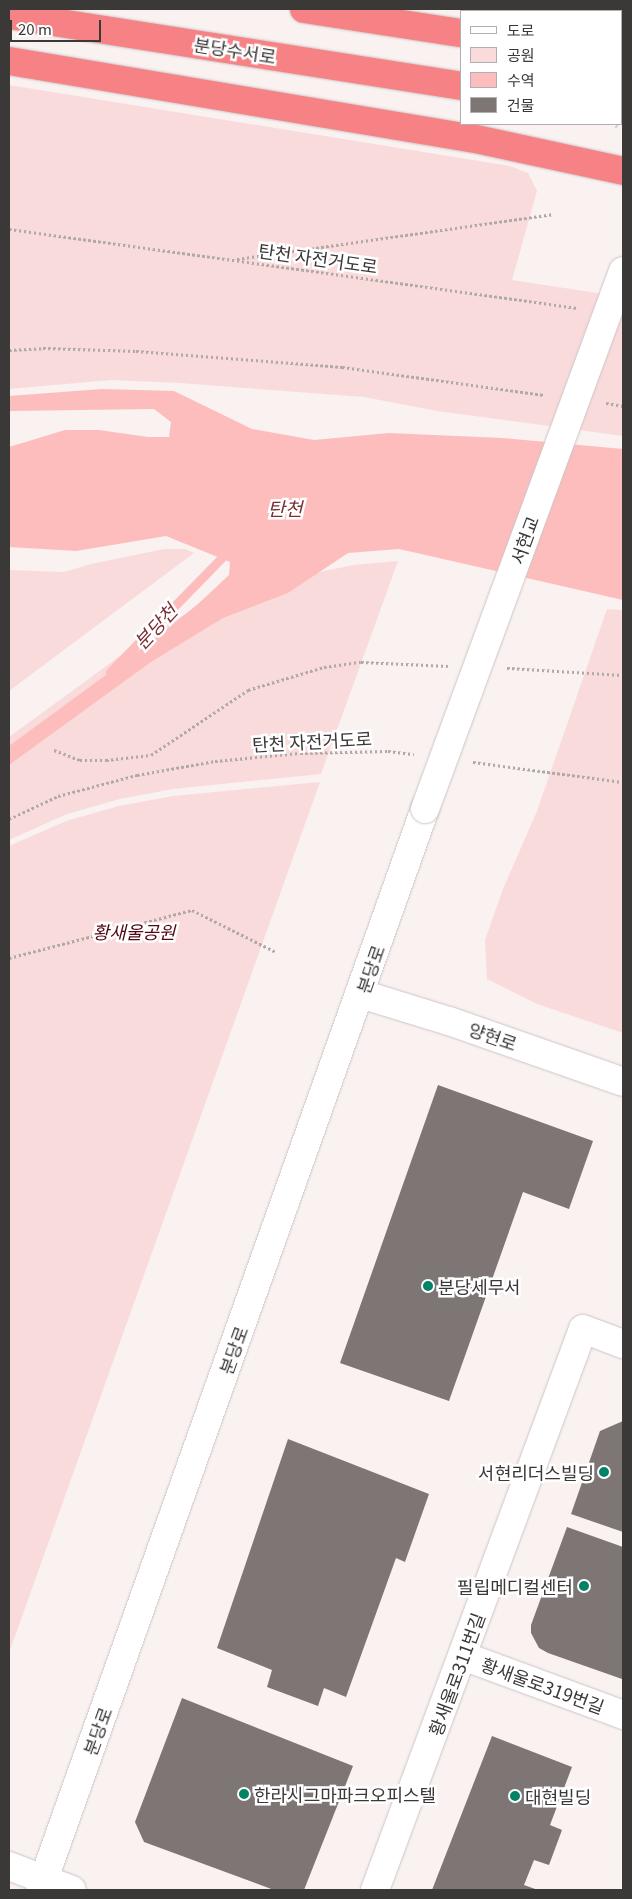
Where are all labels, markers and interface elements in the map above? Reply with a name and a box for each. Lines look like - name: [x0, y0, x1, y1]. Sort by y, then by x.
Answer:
- scale bar: [12, 10, 104, 42]
- legend: [460, 10, 622, 125]
- text: 20 m: [18, 18, 52, 39]
- text: 도로: [507, 19, 535, 40]
- street label: 분당수서로: [192, 33, 278, 67]
- text: 공원: [507, 44, 535, 65]
- text: 수역: [507, 69, 535, 90]
- text: 건물: [507, 94, 535, 115]
- street label: 탄천 자전거도로: [257, 239, 379, 277]
- water label: 탄천: [268, 497, 302, 519]
- street label: 서현교: [505, 513, 543, 567]
- water label: 분당천: [129, 599, 181, 653]
- street label: 탄천 자전거도로: [252, 727, 372, 755]
- park label: 황새울공원: [93, 920, 175, 942]
- street label: 분당로: [352, 942, 388, 996]
- street label: 양현로: [466, 1018, 520, 1054]
- place label: 분당세무서: [438, 1275, 521, 1297]
- marker: 분당세무서: [422, 1280, 434, 1292]
- street label: 분당로: [214, 1323, 252, 1377]
- place label: 서현리더스빌딩: [478, 1461, 594, 1483]
- marker: 서현리더스빌딩: [598, 1466, 610, 1478]
- place label: 필립메디컬센터: [457, 1575, 573, 1597]
- marker: 필립메디컬센터: [577, 1579, 591, 1593]
- street label: 황새울로311번길: [424, 1610, 488, 1738]
- street label: 황새울로319번길: [479, 1653, 607, 1717]
- street label: 분당로: [78, 1704, 116, 1758]
- place label: 한라시그마파크오피스텔: [254, 1783, 436, 1805]
- place label: 대현빌딩: [525, 1785, 591, 1807]
- marker: 한라시그마파크오피스텔: [238, 1788, 250, 1800]
- marker: 대현빌딩: [509, 1790, 521, 1802]

